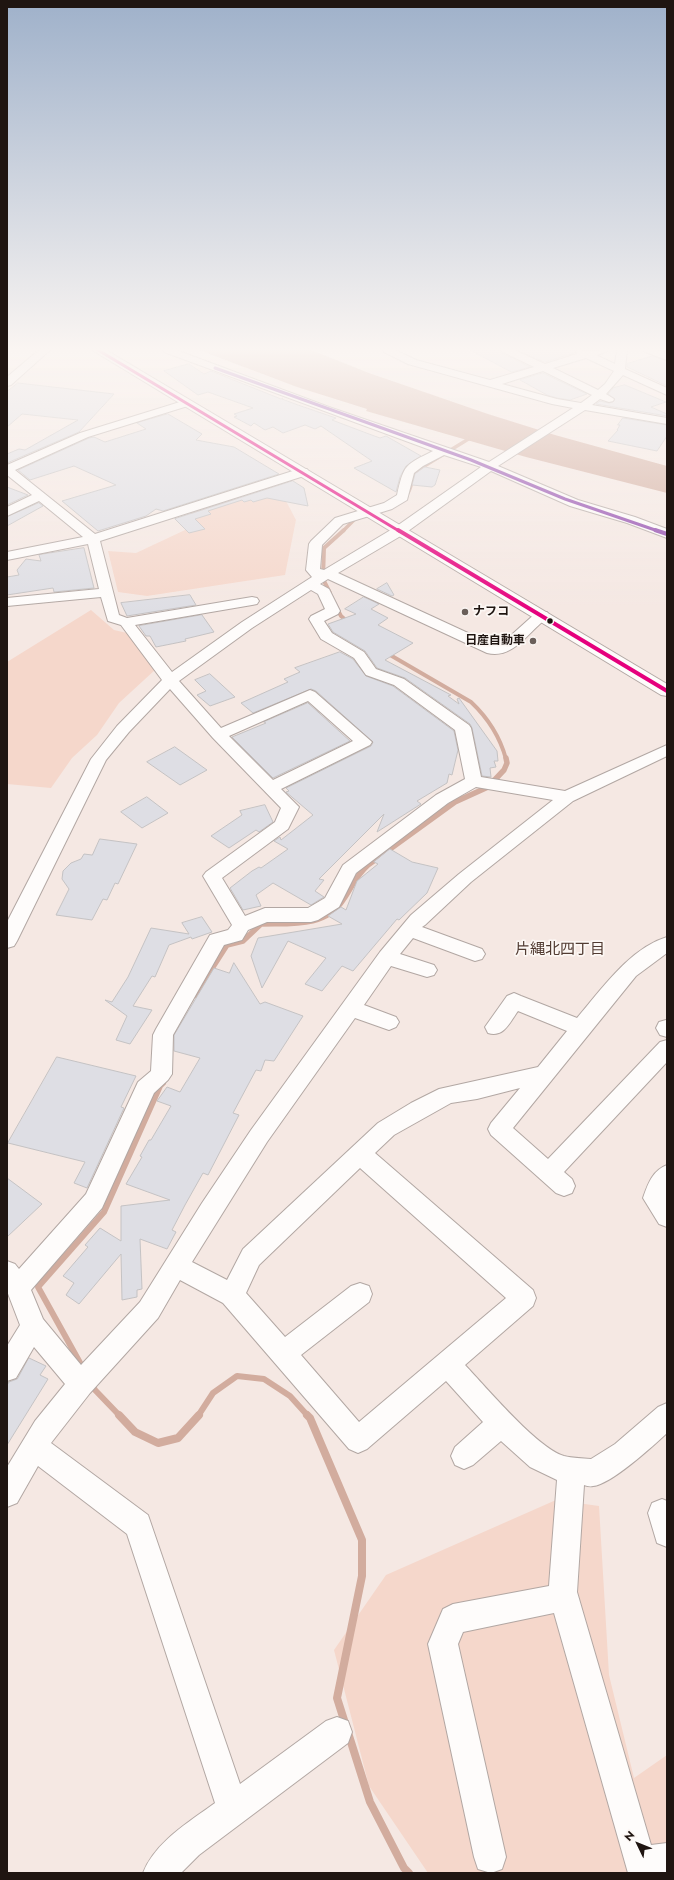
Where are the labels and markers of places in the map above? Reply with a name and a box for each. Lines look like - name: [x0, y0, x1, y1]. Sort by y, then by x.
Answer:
- place label: ナフコ: [473, 605, 509, 619]
- marker: ナフコ: [460, 607, 470, 617]
- unlabelled marker: [545, 616, 555, 626]
- place label: 日産自動車: [465, 634, 525, 648]
- marker: 日産自動車: [528, 636, 538, 646]

